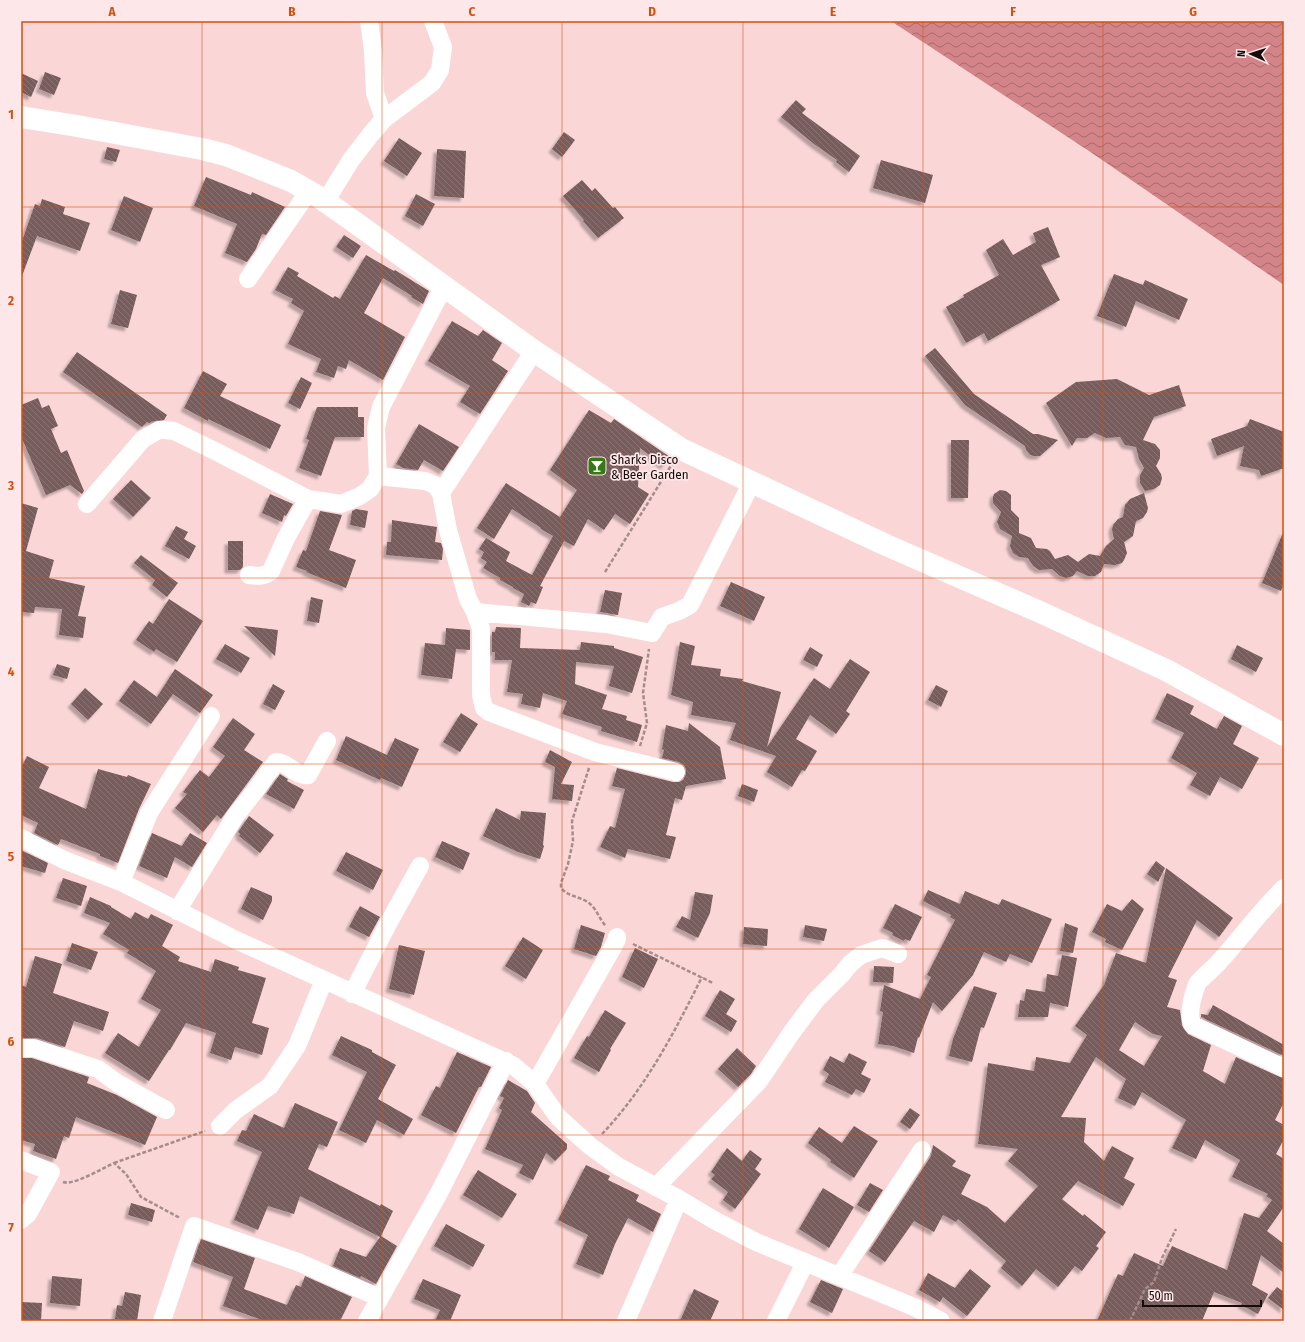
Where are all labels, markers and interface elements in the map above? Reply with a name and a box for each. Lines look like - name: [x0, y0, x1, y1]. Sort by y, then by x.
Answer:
- text: A: [107, 4, 116, 19]
- text: B: [288, 4, 296, 19]
- text: C: [469, 4, 476, 19]
- text: D: [648, 4, 656, 19]
- text: E: [830, 4, 836, 19]
- text: F: [1010, 4, 1016, 19]
- text: G: [1189, 4, 1197, 19]
- north arrow: [1231, 34, 1271, 74]
- text: N: [1235, 50, 1248, 57]
- text: 1: [8, 107, 14, 122]
- text: 2: [7, 293, 14, 308]
- place label: Sharks Disco & Beer Garden: [611, 452, 688, 482]
- bar icon: Sharks Disco & Beer Garden: [586, 455, 608, 477]
- text: 3: [7, 478, 14, 493]
- text: 4: [8, 664, 15, 679]
- text: 5: [8, 849, 14, 864]
- text: 6: [8, 1034, 15, 1049]
- text: 7: [8, 1220, 14, 1235]
- scale bar: [1143, 1282, 1261, 1308]
- text: 50 m: [1149, 1289, 1173, 1303]

